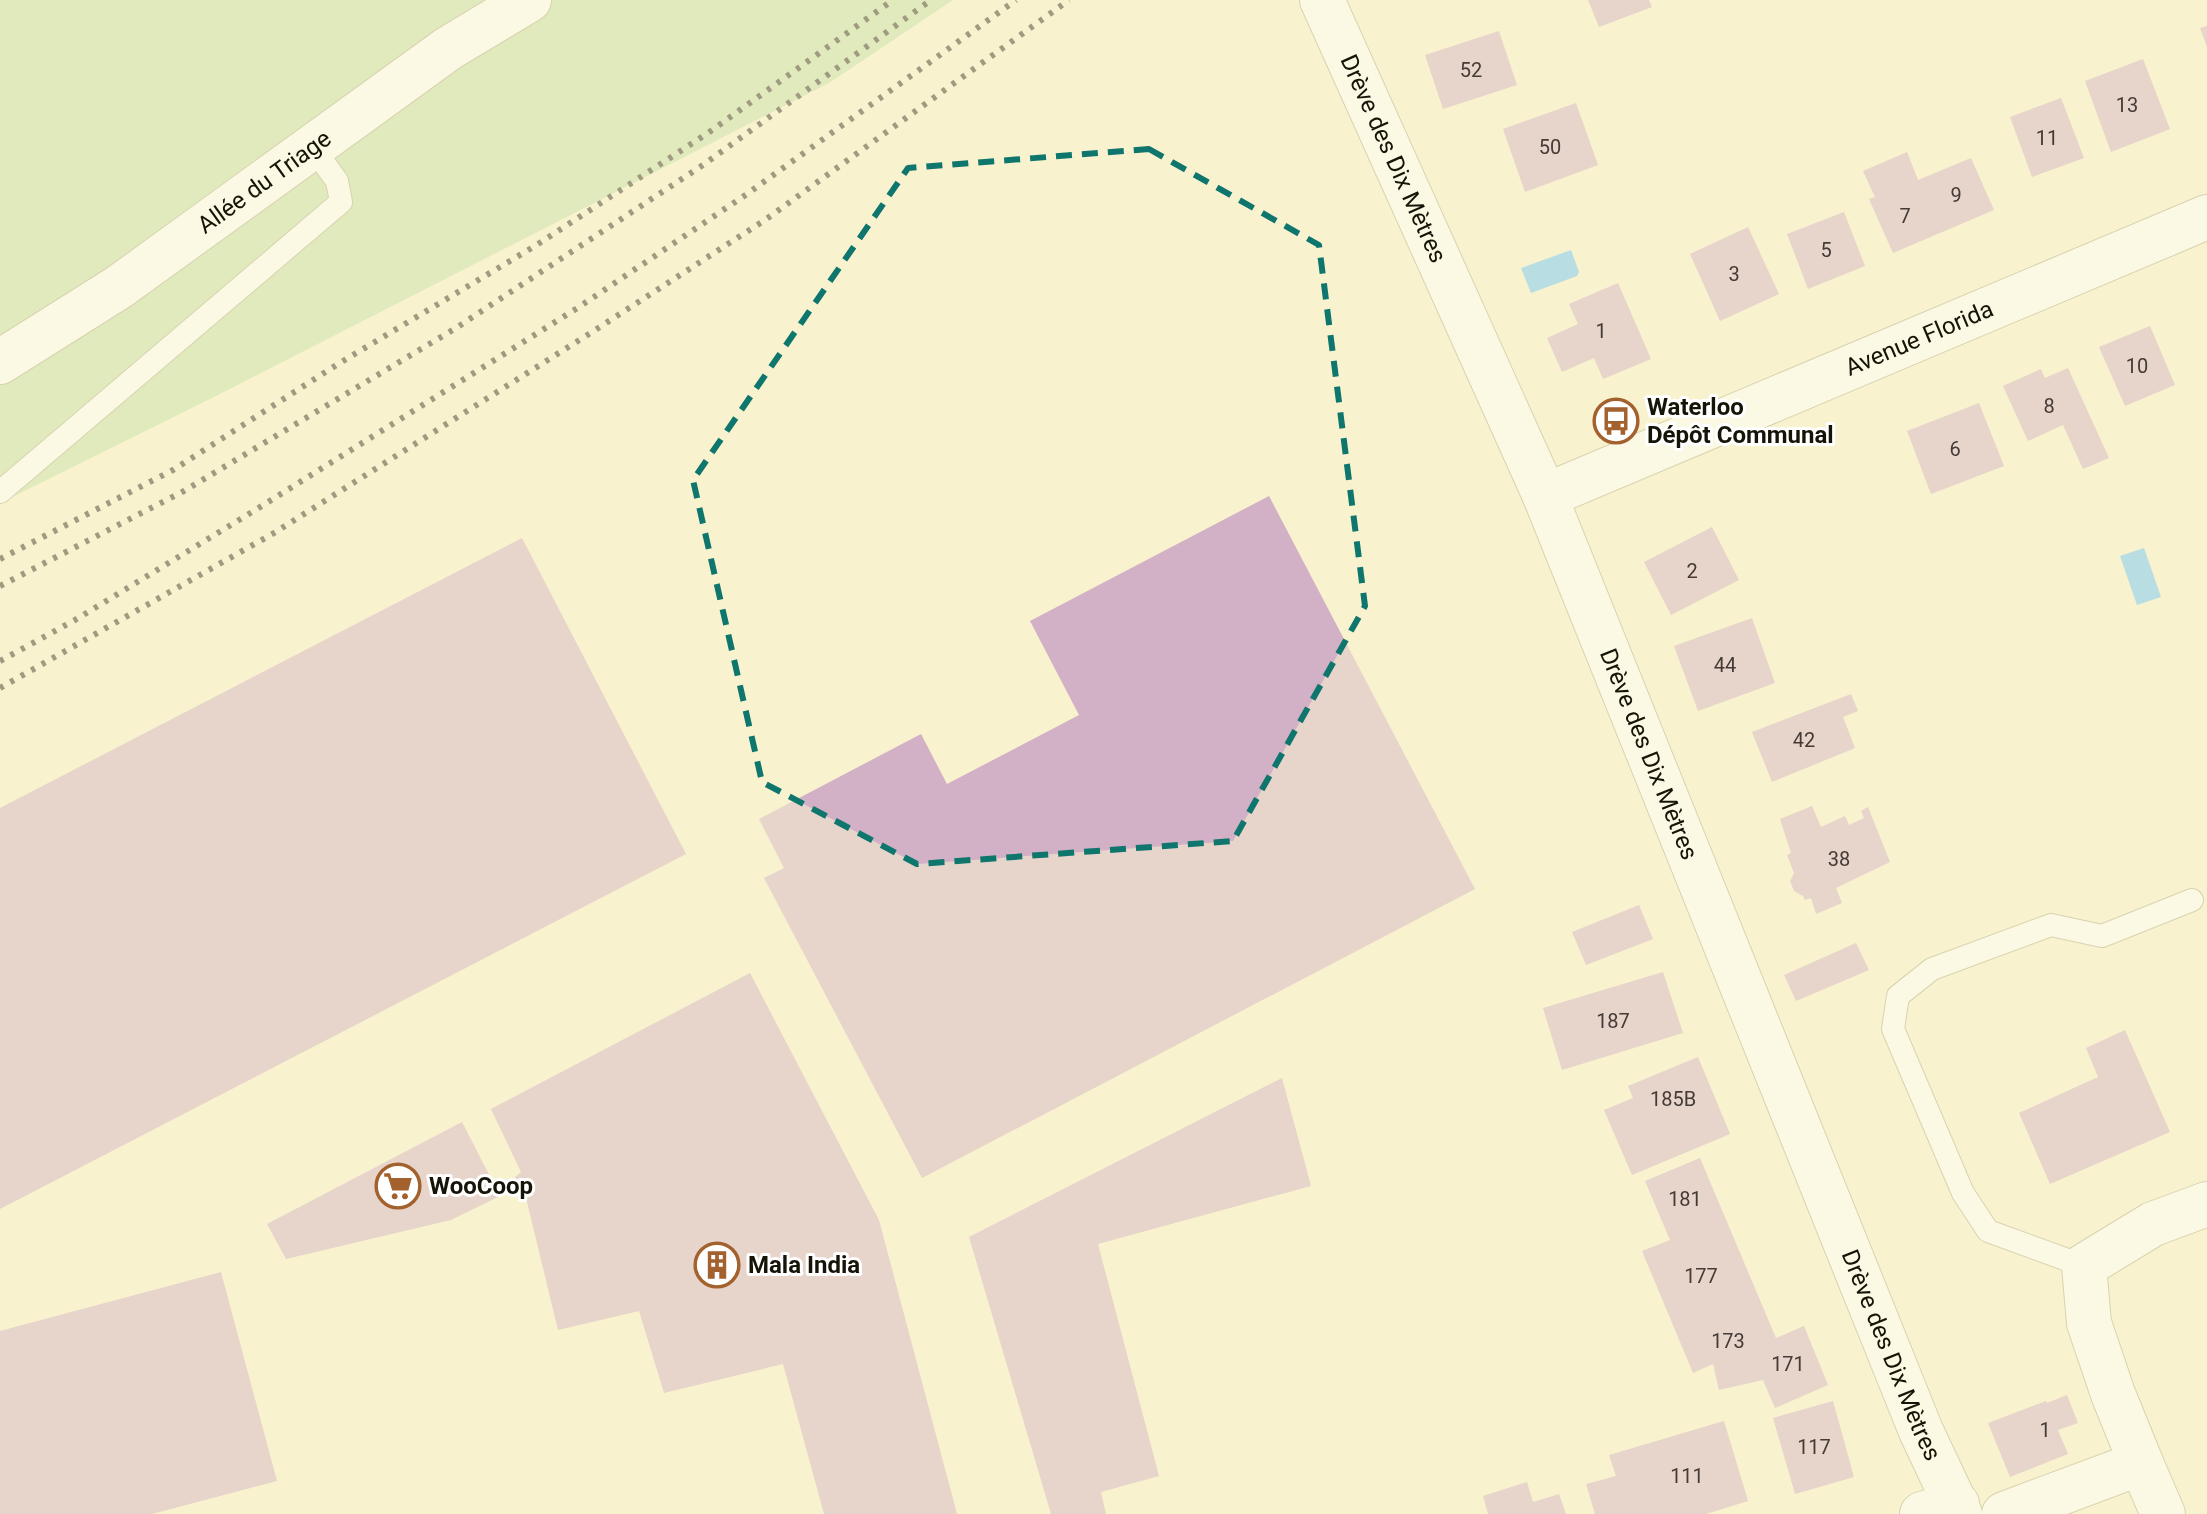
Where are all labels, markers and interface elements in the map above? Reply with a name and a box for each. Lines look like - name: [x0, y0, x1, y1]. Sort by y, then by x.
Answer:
- street label: Drève des Dix Mètres: [1334, 50, 1452, 267]
- house number: 52: [1460, 58, 1482, 82]
- house number: 13: [2116, 93, 2138, 117]
- street label: Allée du Triage: [192, 124, 336, 239]
- house number: 11: [2036, 126, 2058, 150]
- house number: 50: [1539, 135, 1561, 159]
- house number: 9: [1950, 183, 1962, 207]
- house number: 7: [1899, 204, 1911, 228]
- house number: 5: [1820, 238, 1832, 262]
- house number: 3: [1728, 262, 1740, 286]
- street label: Avenue Florida: [1841, 295, 1997, 382]
- house number: 1: [1595, 319, 1607, 343]
- house number: 10: [2126, 354, 2148, 378]
- place label: Waterloo Dépôt Communal: [1647, 393, 1834, 449]
- house number: 8: [2043, 394, 2055, 418]
- bus stop icon: Waterloo Dépôt Communal: [1592, 397, 1640, 445]
- house number: 6: [1949, 437, 1961, 461]
- house number: 2: [1686, 559, 1698, 583]
- street label: Drève des Dix Mètres: [1594, 644, 1704, 864]
- house number: 44: [1714, 653, 1736, 677]
- house number: 42: [1793, 728, 1815, 752]
- house number: 38: [1828, 847, 1850, 871]
- house number: 187: [1596, 1009, 1630, 1033]
- house number: 185B: [1650, 1087, 1696, 1111]
- supermarket icon: WooCoop: [374, 1162, 422, 1210]
- place label: WooCoop: [429, 1172, 533, 1200]
- house number: 181: [1668, 1187, 1702, 1211]
- building icon: Mala India: [693, 1241, 741, 1289]
- street label: Drève des Dix Mètres: [1836, 1246, 1947, 1465]
- place label: Mala India: [748, 1251, 860, 1279]
- house number: 177: [1684, 1264, 1718, 1288]
- house number: 173: [1711, 1329, 1745, 1353]
- house number: 171: [1771, 1352, 1805, 1376]
- house number: 1: [2039, 1418, 2051, 1442]
- house number: 117: [1797, 1435, 1831, 1459]
- house number: 111: [1670, 1464, 1704, 1488]

